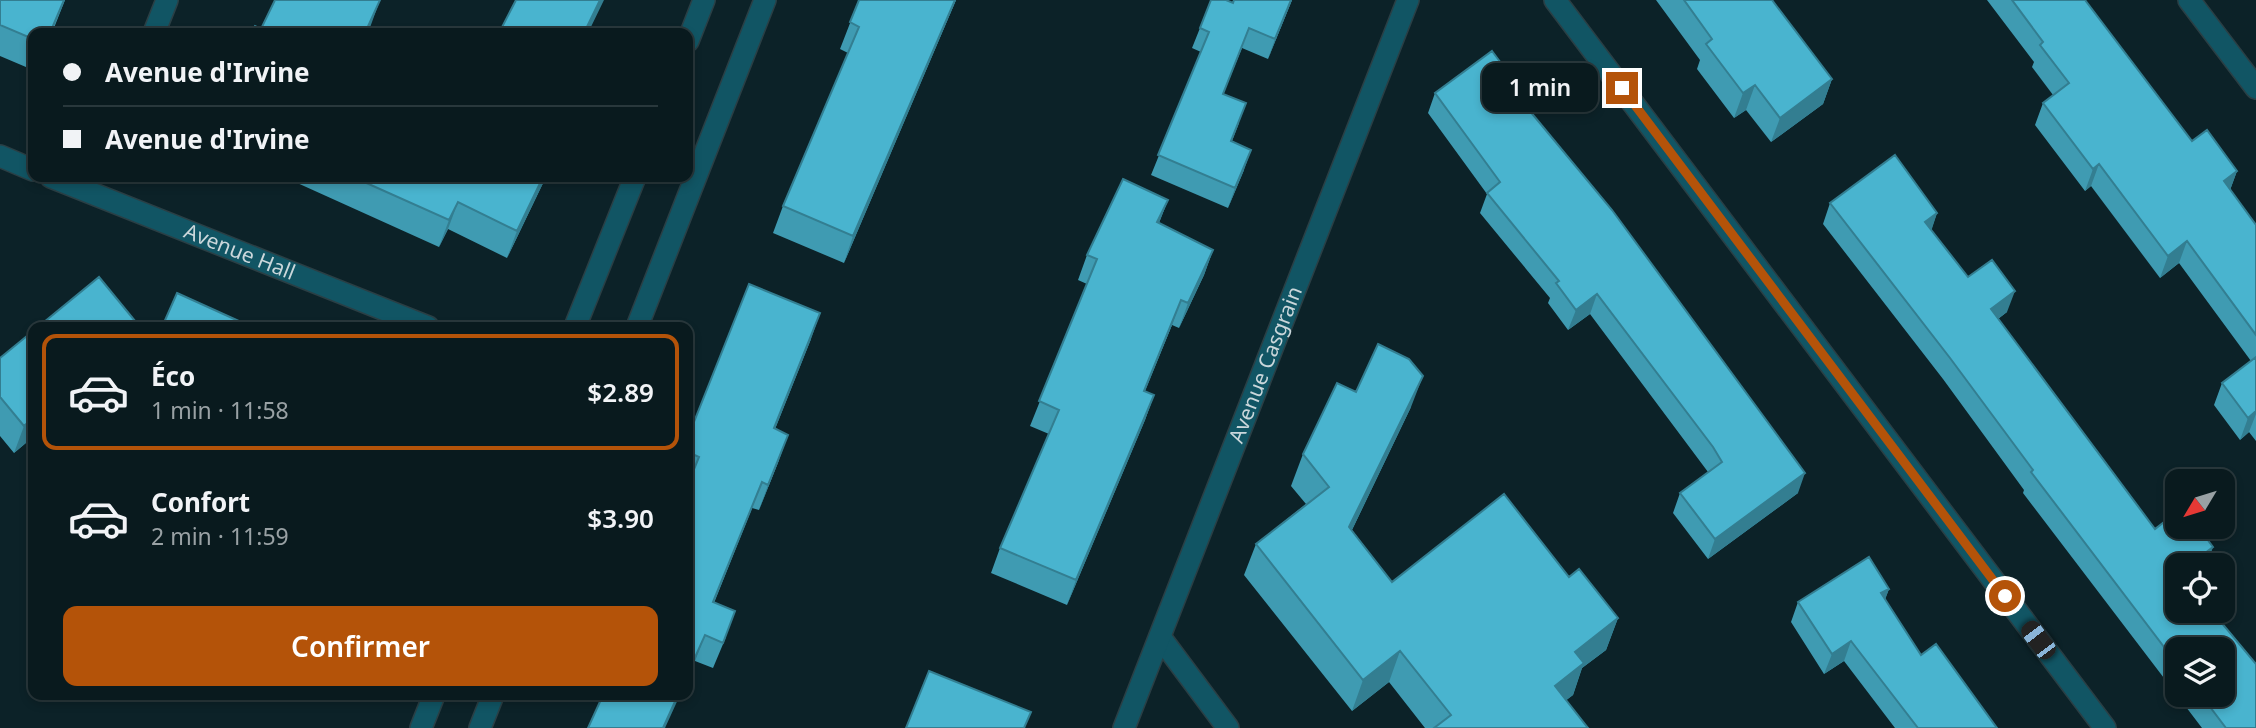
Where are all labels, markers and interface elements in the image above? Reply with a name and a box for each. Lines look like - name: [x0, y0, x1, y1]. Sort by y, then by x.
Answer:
- text: Avenue d'Irvine: [105, 54, 310, 90]
- callout: 1 min: [1482, 64, 1598, 112]
- text: 1 min: [1509, 71, 1571, 103]
- route end: [1606, 72, 1638, 104]
- text: Avenue d'Irvine: [105, 121, 310, 157]
- street label: Avenue Hall: [180, 216, 300, 286]
- street label: Avenue Casgrain: [1222, 282, 1308, 447]
- text: Éco: [151, 358, 195, 394]
- icon: car: [67, 361, 130, 424]
- text: $2.89: [587, 374, 654, 410]
- text: 1 min · 11:58: [151, 394, 289, 426]
- north arrow: [2165, 469, 2235, 539]
- map controls: [2165, 469, 2235, 707]
- text: Confort: [151, 484, 250, 520]
- icon: car: [67, 487, 130, 550]
- text: $3.90: [587, 500, 654, 536]
- text: 2 min · 11:59: [151, 520, 289, 552]
- button: locate: [2165, 553, 2235, 623]
- route start: [1989, 580, 2021, 612]
- button: Confirmer: [63, 606, 658, 686]
- car: [2017, 617, 2060, 663]
- button: layers: [2165, 637, 2235, 707]

